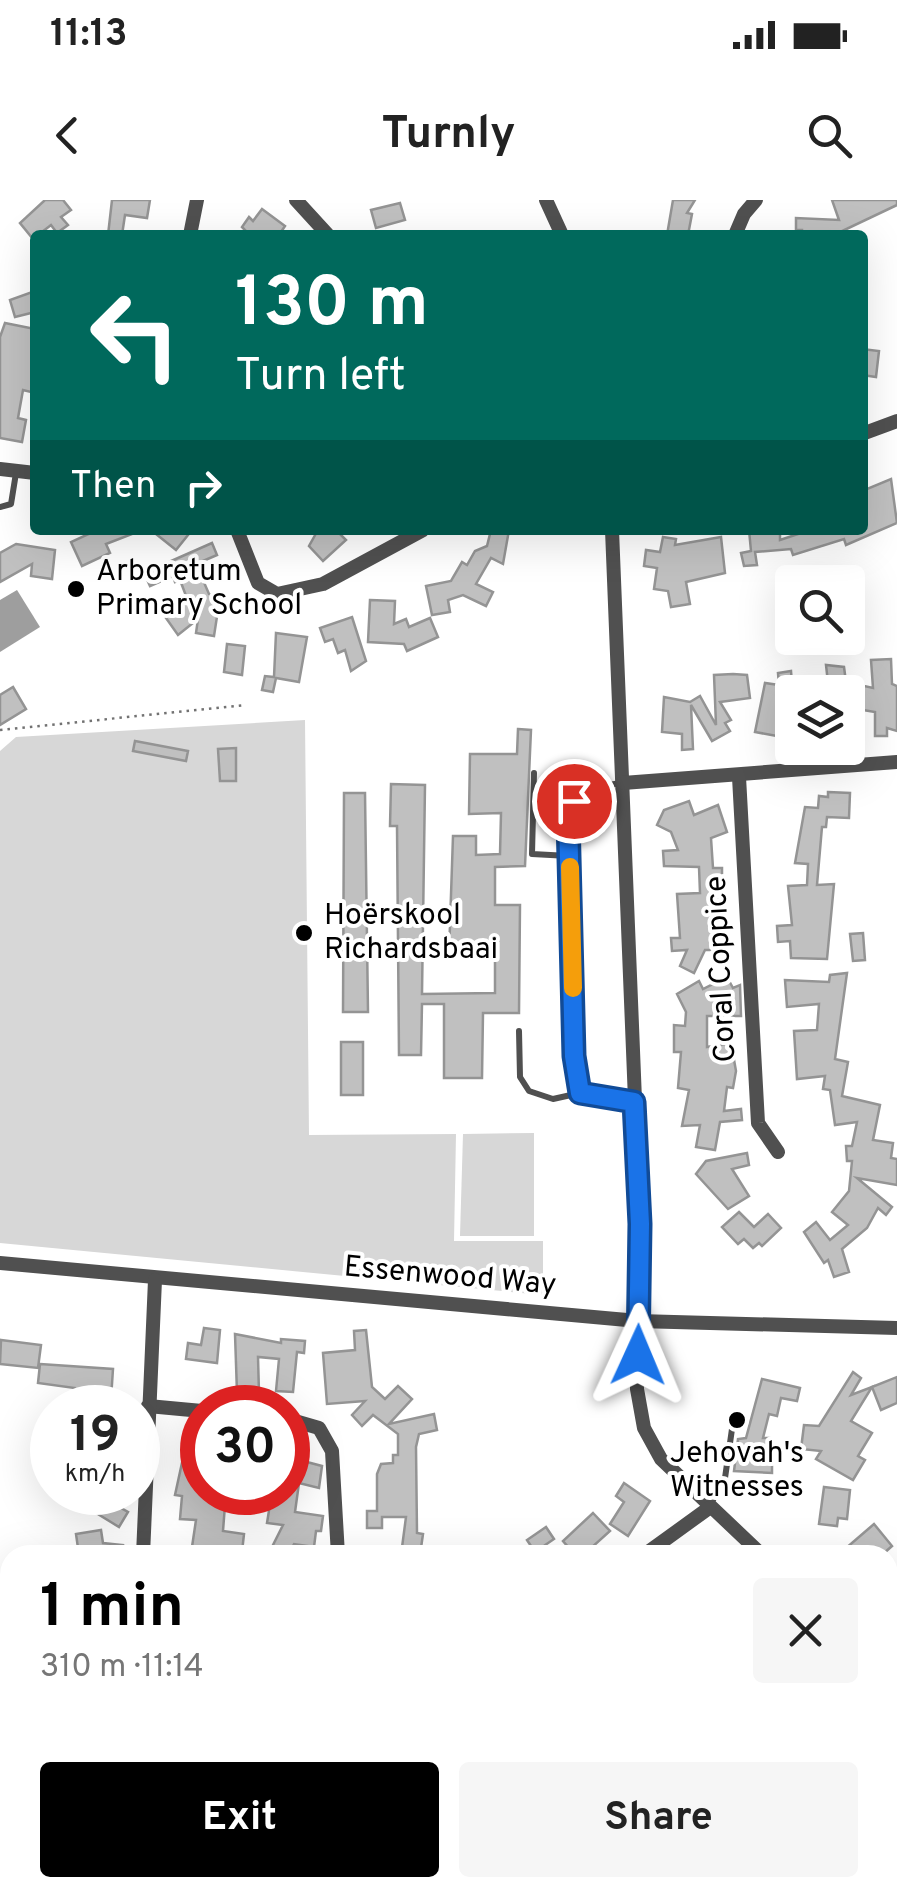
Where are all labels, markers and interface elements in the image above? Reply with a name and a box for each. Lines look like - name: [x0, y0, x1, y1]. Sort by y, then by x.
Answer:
- text: 11:13: [50, 11, 128, 60]
- text: Turnly: [381, 107, 516, 164]
- icon: back: [40, 108, 95, 163]
- icon: search: [802, 108, 857, 163]
- text: 130 m: [235, 262, 429, 351]
- icon: left: [70, 270, 200, 400]
- text: Turn left: [235, 349, 406, 406]
- icon: right: [176, 460, 231, 515]
- text: Then: [70, 463, 156, 512]
- place label: Arboretum Primary School: [96, 554, 302, 625]
- map controls: [775, 565, 865, 765]
- button: search: [775, 565, 865, 655]
- marker: Arboretum Primary School: [65, 578, 87, 600]
- button: layers: [775, 675, 865, 765]
- pin: [532, 759, 617, 844]
- icon: arrive: [547, 774, 602, 829]
- street label: Coral Coppice: [699, 875, 745, 1063]
- place label: Hoërskool Richardsbaai: [324, 898, 498, 969]
- marker: Hoërskool Richardsbaai: [293, 922, 315, 944]
- street label: Essenwood Way: [342, 1249, 558, 1305]
- position arrow: [586, 1303, 690, 1407]
- speed limit sign: 30: [180, 1385, 310, 1515]
- text: 19: [70, 1406, 120, 1469]
- marker: Jehovah's Witnesses: [726, 1409, 748, 1431]
- place label: Jehovah's Witnesses: [670, 1436, 804, 1507]
- text: km/h: [65, 1459, 125, 1491]
- text: 1 min: [40, 1572, 184, 1648]
- button: close: [753, 1578, 858, 1683]
- text: 310 m · 11:14: [40, 1648, 204, 1688]
- button: Exit: [40, 1762, 439, 1877]
- button: Share: [459, 1762, 858, 1877]

